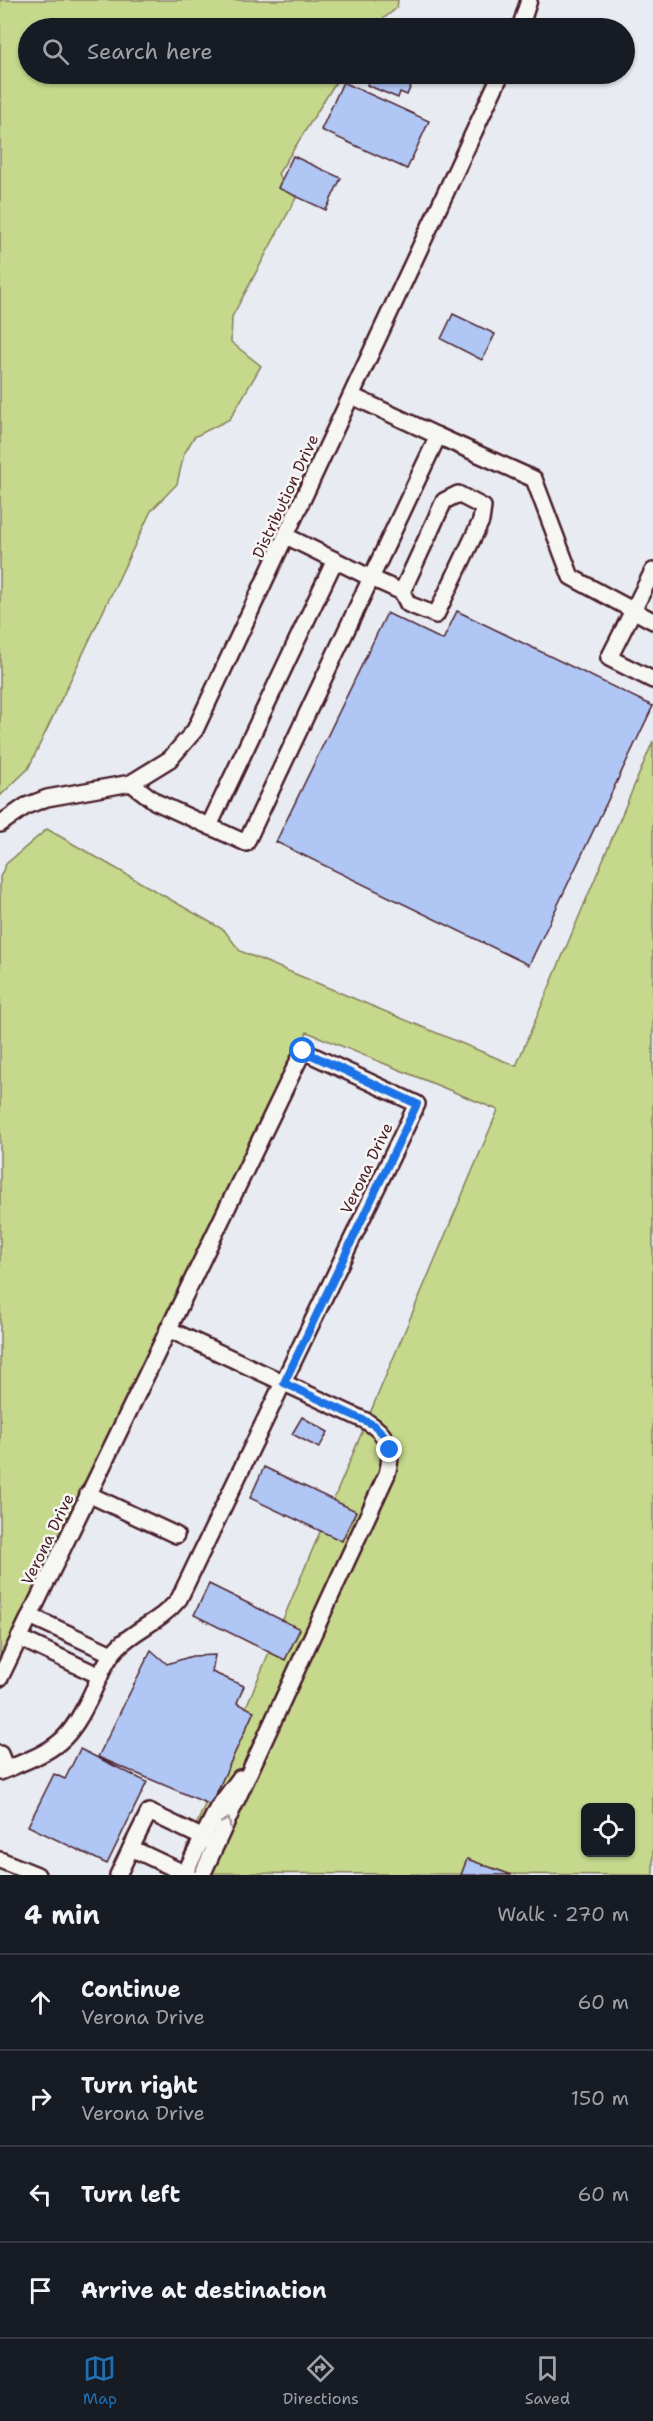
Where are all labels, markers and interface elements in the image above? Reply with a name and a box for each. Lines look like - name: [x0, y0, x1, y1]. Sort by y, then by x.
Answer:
- search box: [18, 18, 635, 84]
- icon: search: [39, 35, 72, 68]
- text: Search here: [87, 37, 213, 66]
- street label: Distribution Drive: [248, 431, 323, 562]
- route start: [289, 1037, 315, 1063]
- street label: Verona Drive: [335, 1119, 398, 1217]
- route end: [376, 1436, 402, 1462]
- street label: Verona Drive: [16, 1490, 79, 1588]
- map controls: [581, 1803, 635, 1857]
- button: locate: [581, 1803, 635, 1857]
- one-way arrow: [219, 1818, 231, 1829]
- text: 4 min: [24, 1897, 100, 1932]
- text: Walk · 270 m: [497, 1901, 629, 1927]
- text: Continue: [81, 1975, 181, 2004]
- icon: ahead: [24, 1986, 57, 2019]
- text: 60 m: [577, 1989, 629, 2015]
- text: Verona Drive: [81, 2004, 205, 2030]
- text: Turn right: [81, 2071, 198, 2100]
- icon: right: [24, 2082, 57, 2115]
- text: 150 m: [571, 2085, 629, 2111]
- text: Verona Drive: [81, 2100, 205, 2126]
- icon: left: [24, 2178, 57, 2211]
- text: Turn left: [81, 2180, 180, 2209]
- text: 60 m: [577, 2181, 629, 2207]
- icon: arrive: [24, 2274, 57, 2307]
- text: Arrive at destination: [81, 2276, 327, 2305]
- tab: Map: [83, 2352, 117, 2409]
- tab: Directions: [283, 2352, 359, 2409]
- tab: Saved: [525, 2352, 570, 2409]

